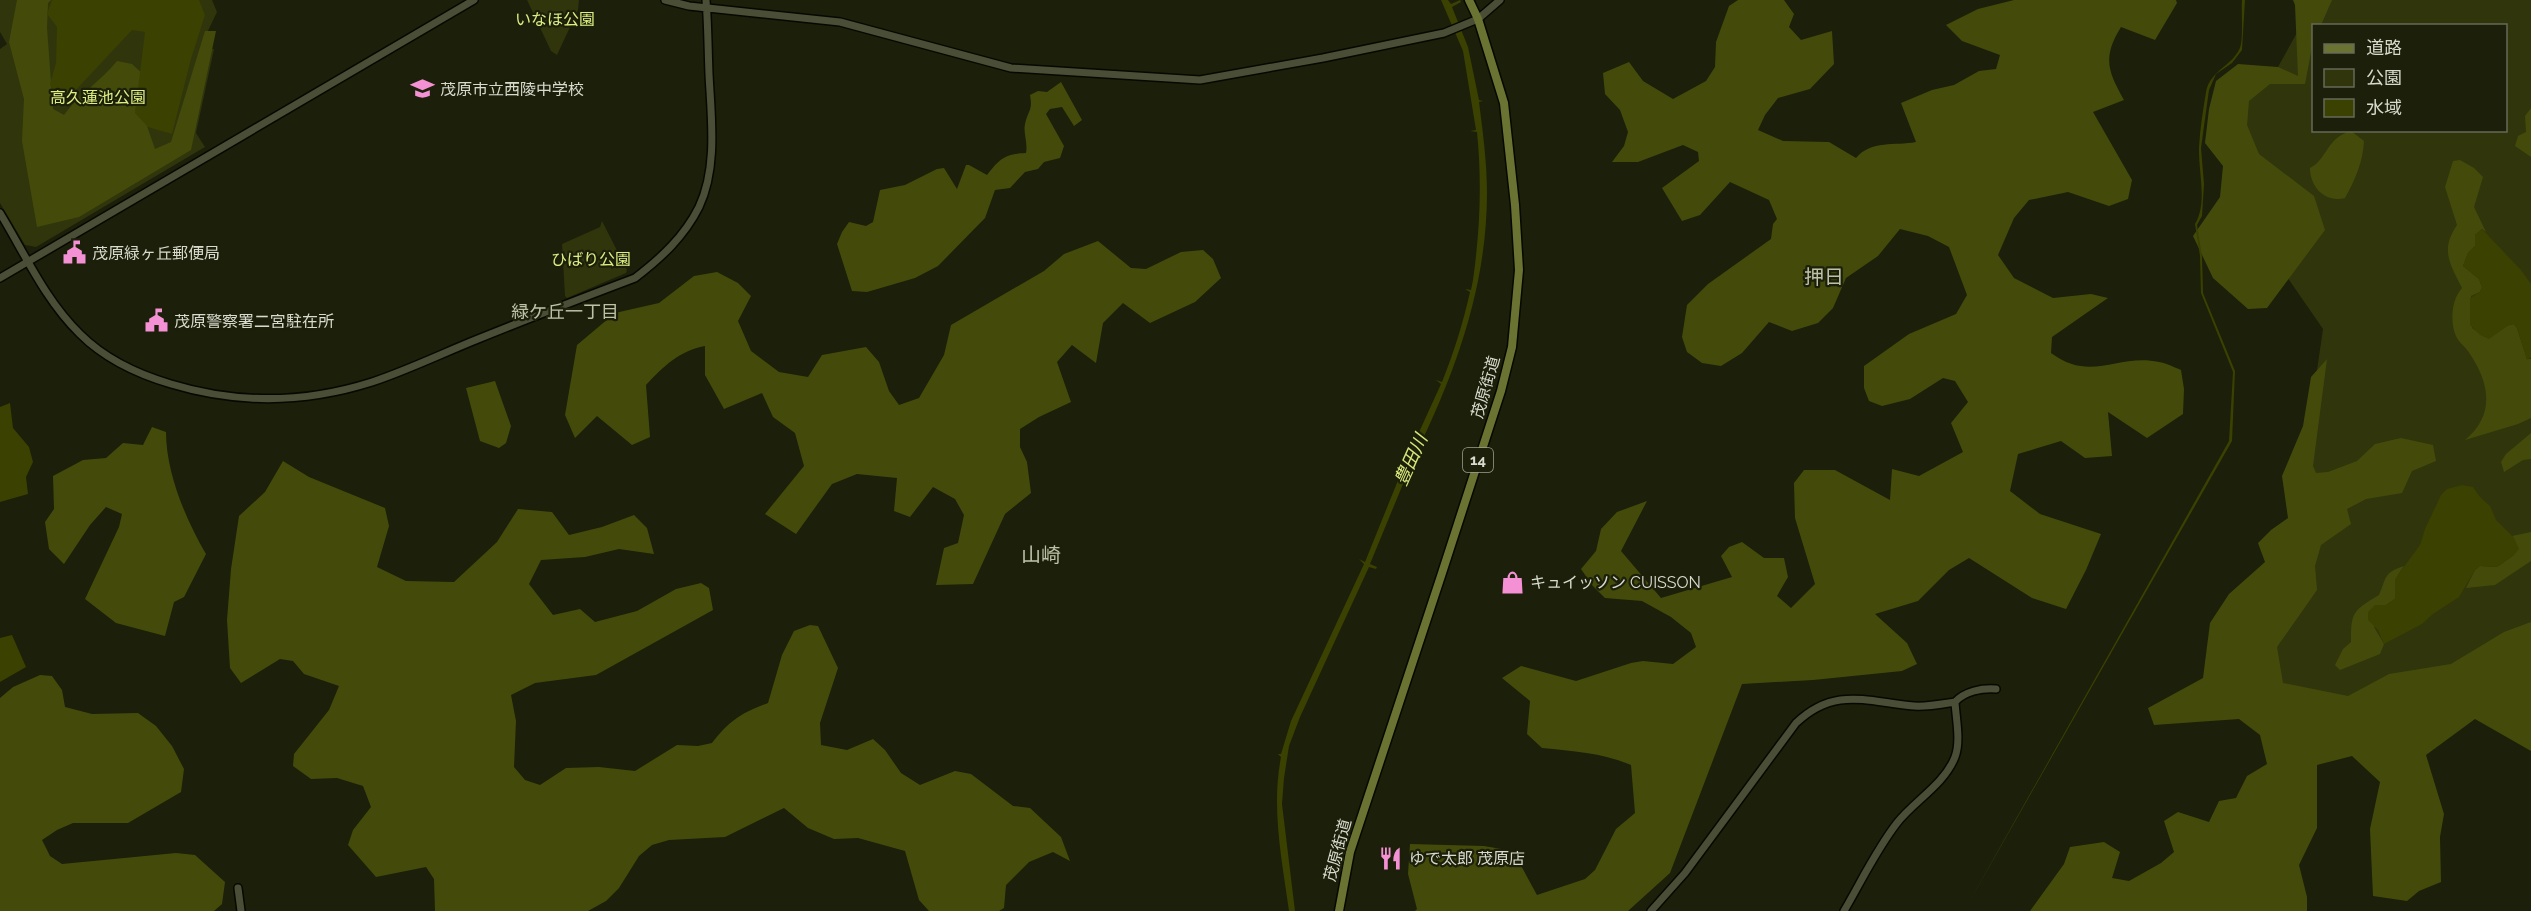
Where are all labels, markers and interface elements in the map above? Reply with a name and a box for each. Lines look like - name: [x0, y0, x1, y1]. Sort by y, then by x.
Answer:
- park label: いなほ公園: [515, 10, 595, 29]
- legend: [2312, 24, 2507, 132]
- text: 道路: [2366, 37, 2402, 58]
- text: 公園: [2366, 67, 2402, 88]
- school or university icon: 茂原市立西陵中学校: [409, 76, 435, 102]
- place label: 茂原市立西陵中学校: [440, 80, 584, 99]
- park label: 高久蓮池公園: [50, 88, 146, 107]
- text: 水域: [2366, 97, 2402, 118]
- public building icon: 茂原緑ヶ丘郵便局: [61, 240, 87, 266]
- place label: 茂原緑ヶ丘郵便局: [92, 244, 220, 263]
- park label: ひばり公園: [551, 250, 631, 269]
- district label: 押日: [1804, 265, 1844, 289]
- district label: 緑ケ丘一丁目: [511, 301, 619, 322]
- public building icon: 茂原警察署二宮駐在所: [143, 308, 169, 334]
- place label: 茂原警察署二宮駐在所: [174, 312, 334, 331]
- street label: 茂原街道: [1468, 354, 1503, 421]
- water label: 豊田川: [1390, 429, 1432, 489]
- road number: 14: [1463, 448, 1493, 472]
- district label: 山崎: [1021, 543, 1061, 567]
- shop icon: キュイッソン CUISSON: [1499, 569, 1525, 595]
- place label: キュイッソン CUISSON: [1530, 573, 1701, 592]
- street label: 茂原街道: [1320, 817, 1355, 884]
- restaurant icon: ゆで太郎 茂原店: [1378, 845, 1404, 871]
- place label: ゆで太郎 茂原店: [1409, 849, 1525, 868]

